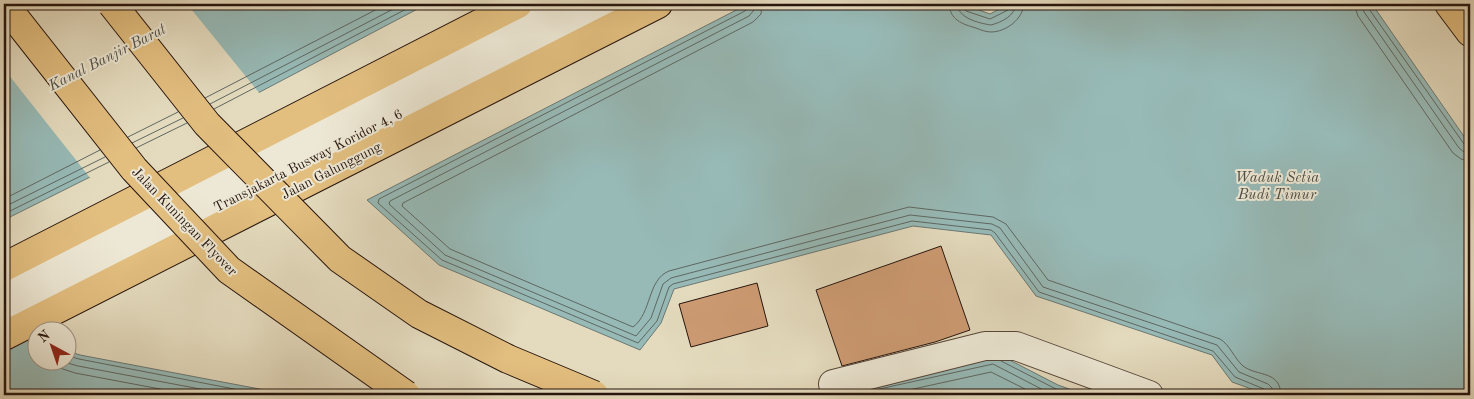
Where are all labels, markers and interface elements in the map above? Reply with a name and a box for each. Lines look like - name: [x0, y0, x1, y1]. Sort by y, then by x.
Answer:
- water label: Kanal Banjir Barat: [46, 22, 169, 95]
- street label: Transjakarta Busway Koridor 4, 6: [212, 107, 405, 215]
- street label: Jalan Galunggung: [279, 139, 384, 202]
- street label: Jalan Kuningan Flyover: [129, 165, 240, 279]
- water label: Waduk Setia Budi Timur: [1235, 171, 1319, 203]
- north arrow: [28, 322, 78, 372]
- text: N: [36, 328, 53, 346]

